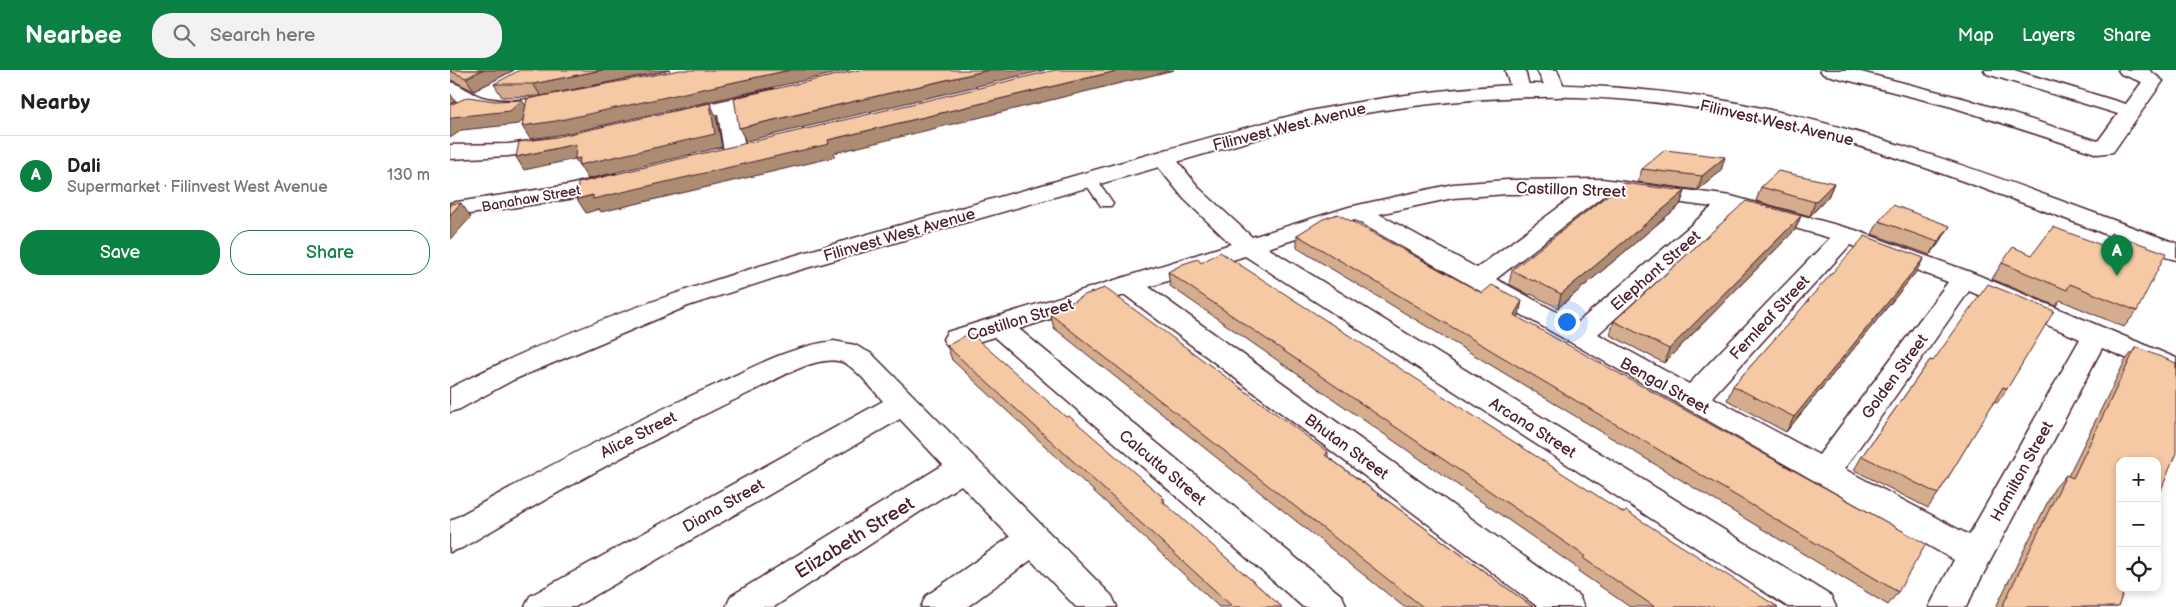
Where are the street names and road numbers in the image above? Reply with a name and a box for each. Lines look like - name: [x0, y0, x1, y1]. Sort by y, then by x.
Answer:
- street label: Filinvest West Avenue: [1698, 97, 1856, 151]
- street label: Filinvest West Avenue: [1211, 99, 1368, 156]
- street label: Castillon Street: [1516, 179, 1626, 202]
- street label: Banahaw Street: [480, 181, 583, 216]
- street label: Filinvest West Avenue: [821, 205, 978, 266]
- street label: Elephant Street: [1607, 227, 1705, 315]
- street label: Fernleaf Street: [1726, 272, 1814, 364]
- street label: Castillon Street: [965, 295, 1076, 346]
- street label: Golden Street: [1858, 331, 1932, 423]
- street label: Bengal Street: [1616, 354, 1712, 419]
- street label: Arcana Street: [1485, 394, 1579, 463]
- street label: Alice Street: [597, 408, 680, 463]
- street label: Bhutan Street: [1300, 410, 1392, 484]
- street label: Hamilton Street: [1987, 418, 2058, 525]
- street label: Calcutta Street: [1115, 426, 1209, 510]
- street label: Diana Street: [680, 475, 768, 537]
- street label: Elizabeth Street: [791, 492, 919, 584]

